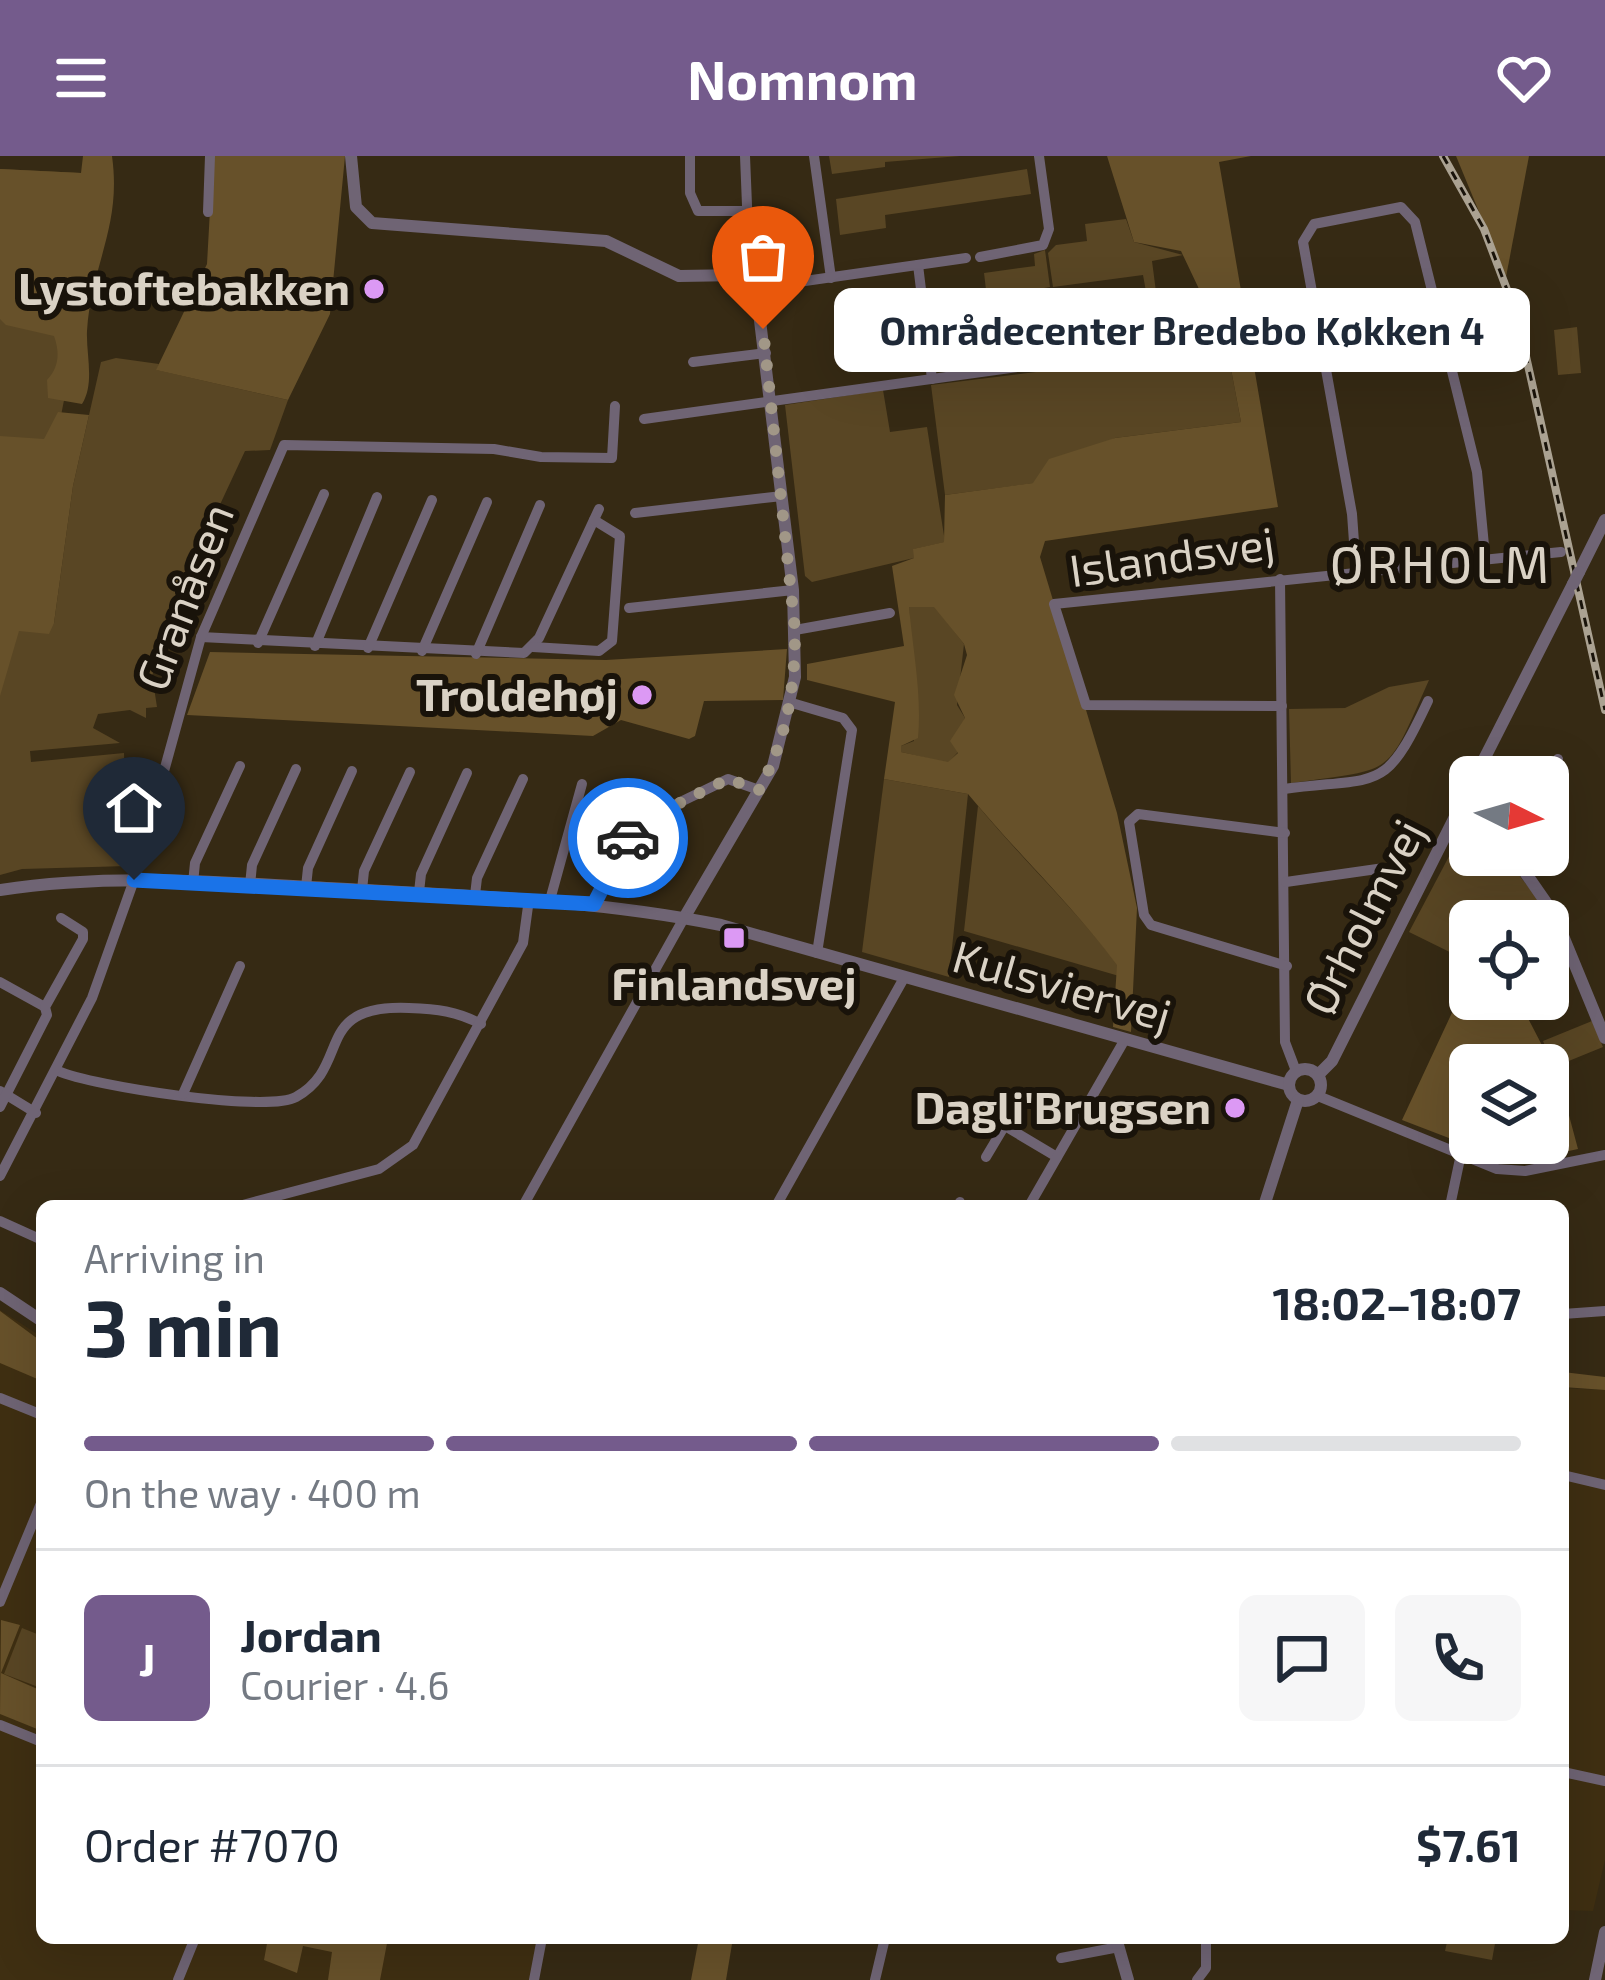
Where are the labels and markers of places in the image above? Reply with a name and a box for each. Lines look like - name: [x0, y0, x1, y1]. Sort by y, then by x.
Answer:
- pin: [712, 206, 814, 329]
- place label: Lystoftebakken: [18, 260, 350, 315]
- marker: Lystoftebakken: [361, 276, 387, 302]
- callout: Områdecenter Bredebo Køkken 4: [835, 287, 1531, 371]
- place label: Troldehøj: [416, 666, 618, 721]
- marker: Troldehøj: [629, 682, 655, 708]
- pin: [83, 757, 185, 880]
- marker: Finlandsvej: [721, 925, 747, 951]
- place label: Finlandsvej: [611, 955, 857, 1010]
- place label: Dagli'Brugsen: [915, 1079, 1211, 1133]
- marker: Dagli'Brugsen: [1222, 1095, 1248, 1121]

